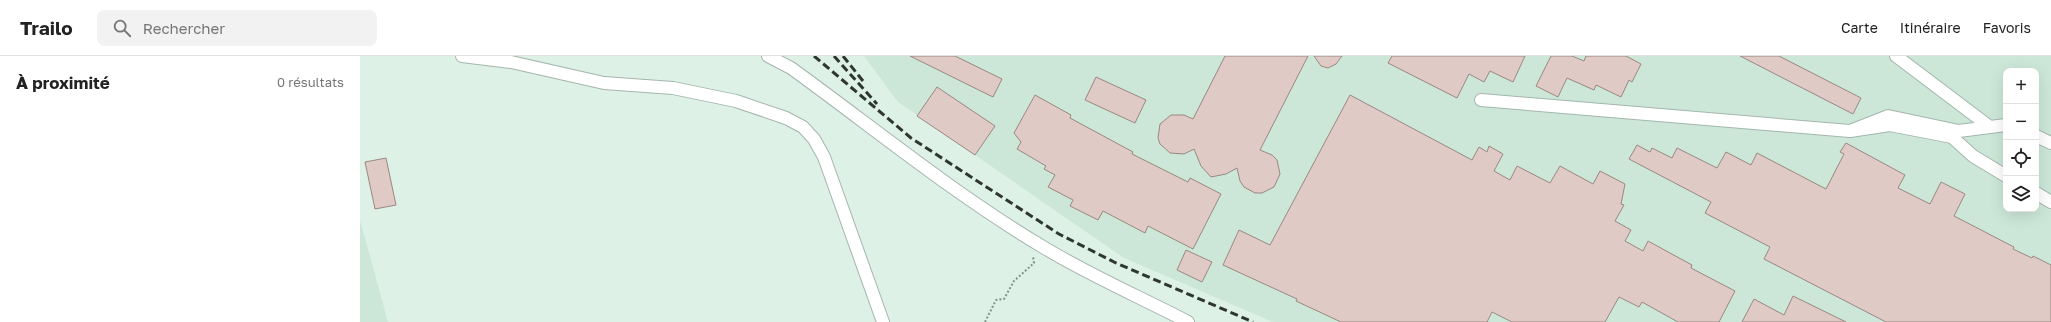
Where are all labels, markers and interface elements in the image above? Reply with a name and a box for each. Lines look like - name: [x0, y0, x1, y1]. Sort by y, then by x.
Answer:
- search box: [97, 10, 377, 46]
- text: Trailo: [20, 16, 73, 39]
- icon: search: [111, 17, 133, 39]
- text: Rechercher: [143, 19, 225, 37]
- text: Carte: [1841, 19, 1878, 36]
- text: Itinéraire: [1900, 19, 1961, 36]
- text: Favoris: [1983, 19, 2031, 36]
- map controls: [2003, 68, 2039, 212]
- button: +: [2003, 68, 2039, 104]
- text: À proximité: [16, 72, 110, 93]
- text: 0 résultats: [277, 74, 344, 90]
- button: −: [2003, 104, 2039, 140]
- button: locate: [2003, 140, 2039, 176]
- button: layers: [2003, 176, 2039, 212]

